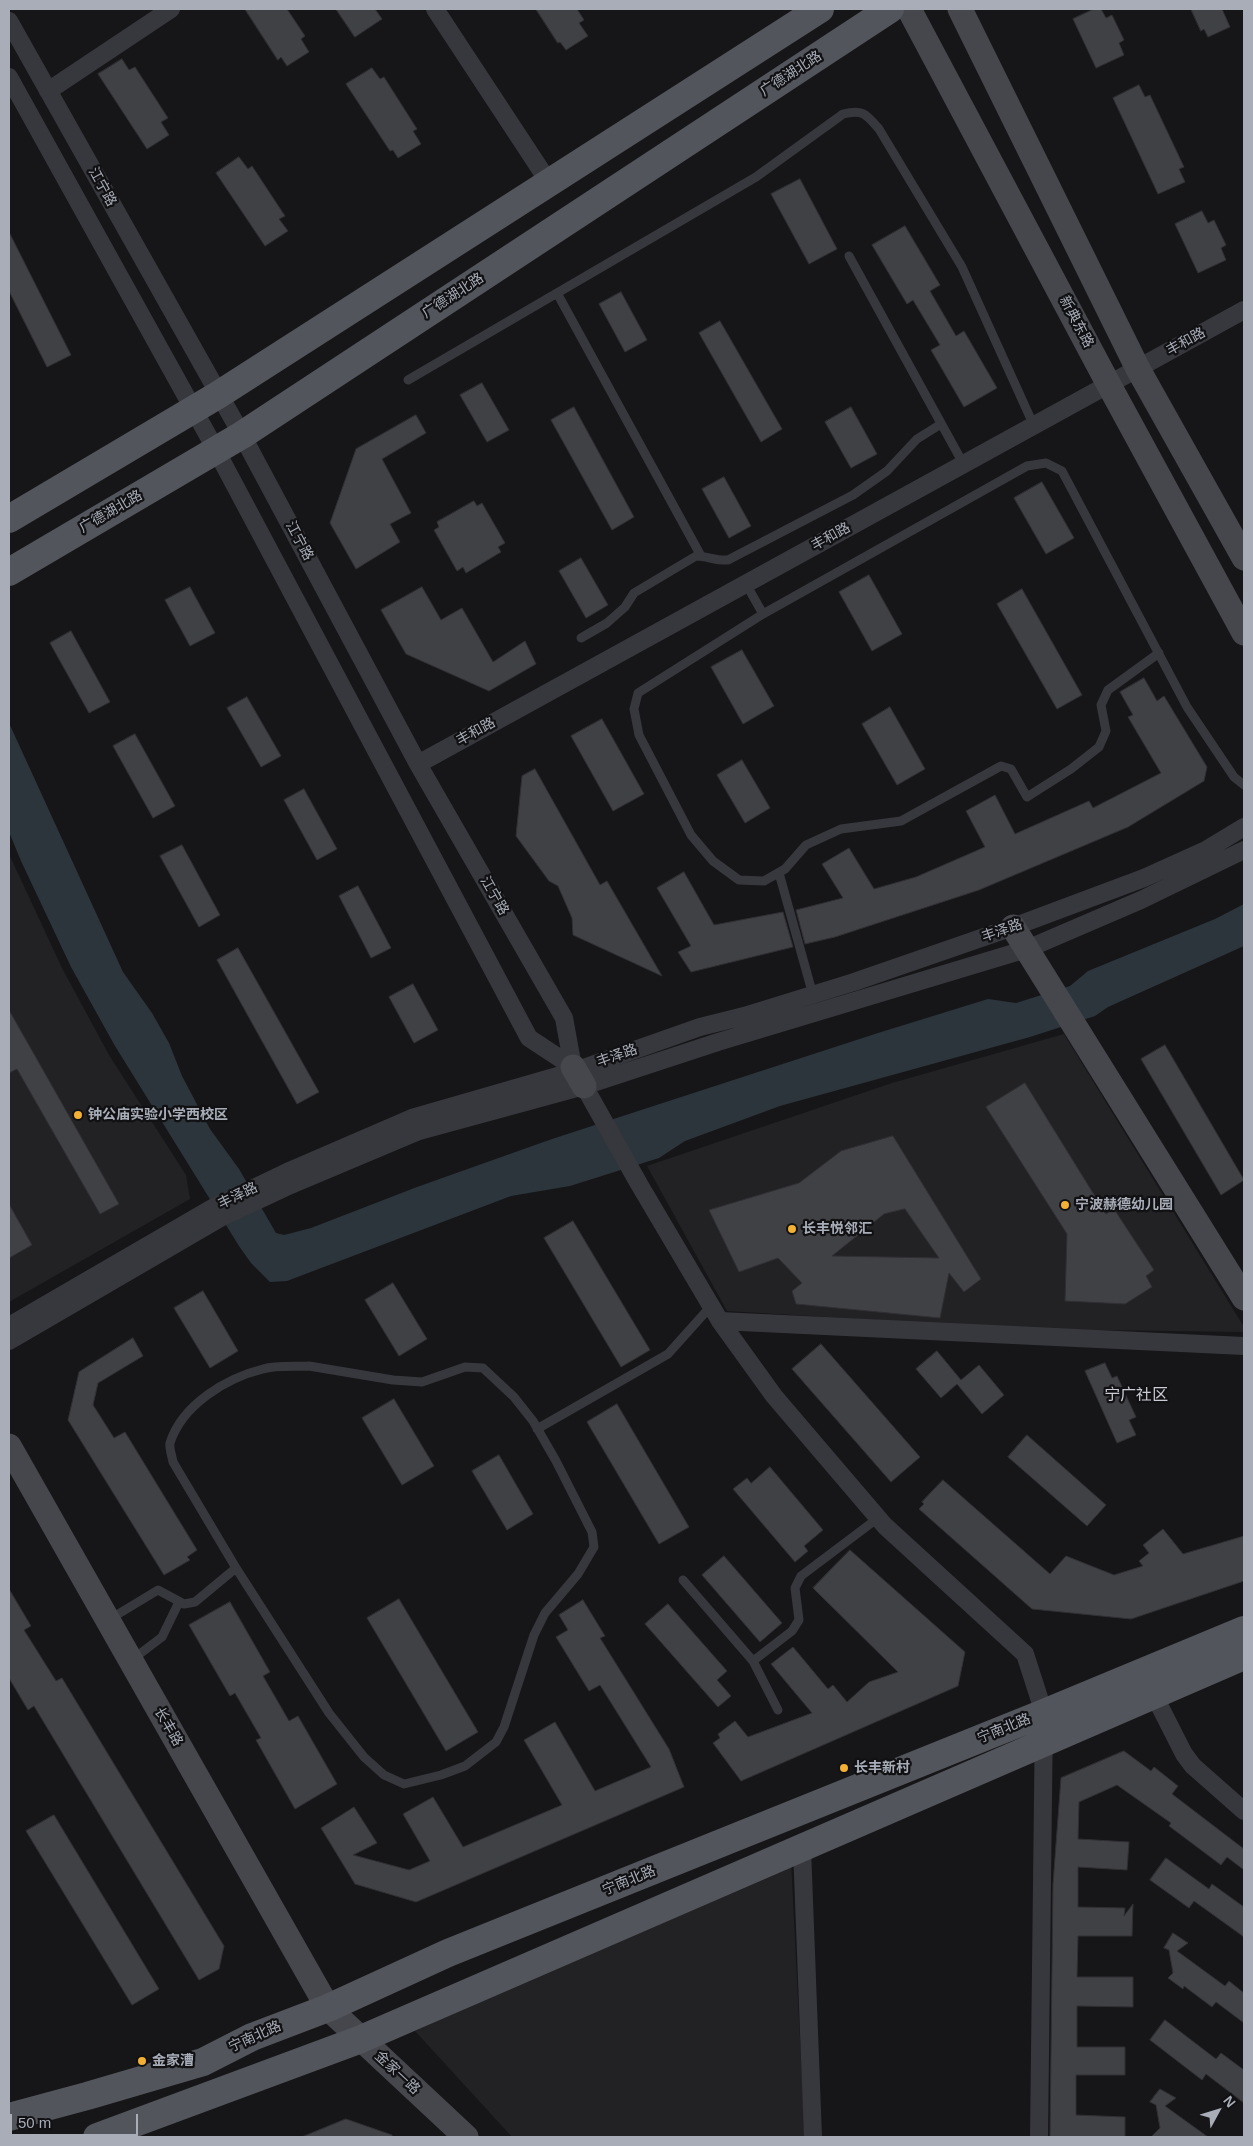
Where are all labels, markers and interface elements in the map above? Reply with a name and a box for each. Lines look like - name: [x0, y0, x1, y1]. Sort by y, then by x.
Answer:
- street label: 广德湖北路: [757, 48, 825, 100]
- street label: 江宁路: [84, 165, 120, 209]
- street label: 广德湖北路: [419, 270, 487, 322]
- street label: 新典东路: [1055, 293, 1097, 351]
- street label: 丰和路: [1164, 324, 1208, 360]
- street label: 广德湖北路: [76, 487, 146, 537]
- street label: 江宁路: [282, 519, 316, 563]
- street label: 丰和路: [809, 519, 853, 555]
- street label: 丰和路: [454, 714, 498, 750]
- street label: 江宁路: [476, 874, 512, 918]
- street label: 丰泽路: [979, 916, 1025, 946]
- street label: 丰泽路: [594, 1041, 640, 1071]
- place label: 钟公庙实验小学西校区: [88, 1107, 228, 1123]
- marker: 钟公庙实验小学西校区: [72, 1109, 84, 1121]
- street label: 丰泽路: [215, 1179, 261, 1213]
- place label: 宁波赫德幼儿园: [1075, 1197, 1173, 1213]
- marker: 宁波赫德幼儿园: [1059, 1199, 1071, 1211]
- place label: 长丰悦邻汇: [802, 1221, 872, 1237]
- marker: 长丰悦邻汇: [786, 1223, 798, 1235]
- district label: 宁广社区: [1104, 1386, 1168, 1406]
- street label: 长丰路: [150, 1705, 186, 1749]
- street label: 宁南北路: [975, 1711, 1033, 1747]
- place label: 长丰新村: [854, 1760, 910, 1776]
- marker: 长丰新村: [838, 1762, 850, 1774]
- street label: 宁南北路: [600, 1863, 658, 1899]
- street label: 宁南北路: [226, 2018, 284, 2056]
- street label: 金家一路: [371, 2048, 423, 2098]
- place label: 金家漕: [152, 2053, 194, 2069]
- marker: 金家漕: [136, 2055, 148, 2067]
- north arrow: [1193, 2086, 1243, 2136]
- text: N: [1220, 2093, 1239, 2111]
- scale bar: [12, 2104, 140, 2136]
- text: 50 m: [18, 2114, 51, 2131]

